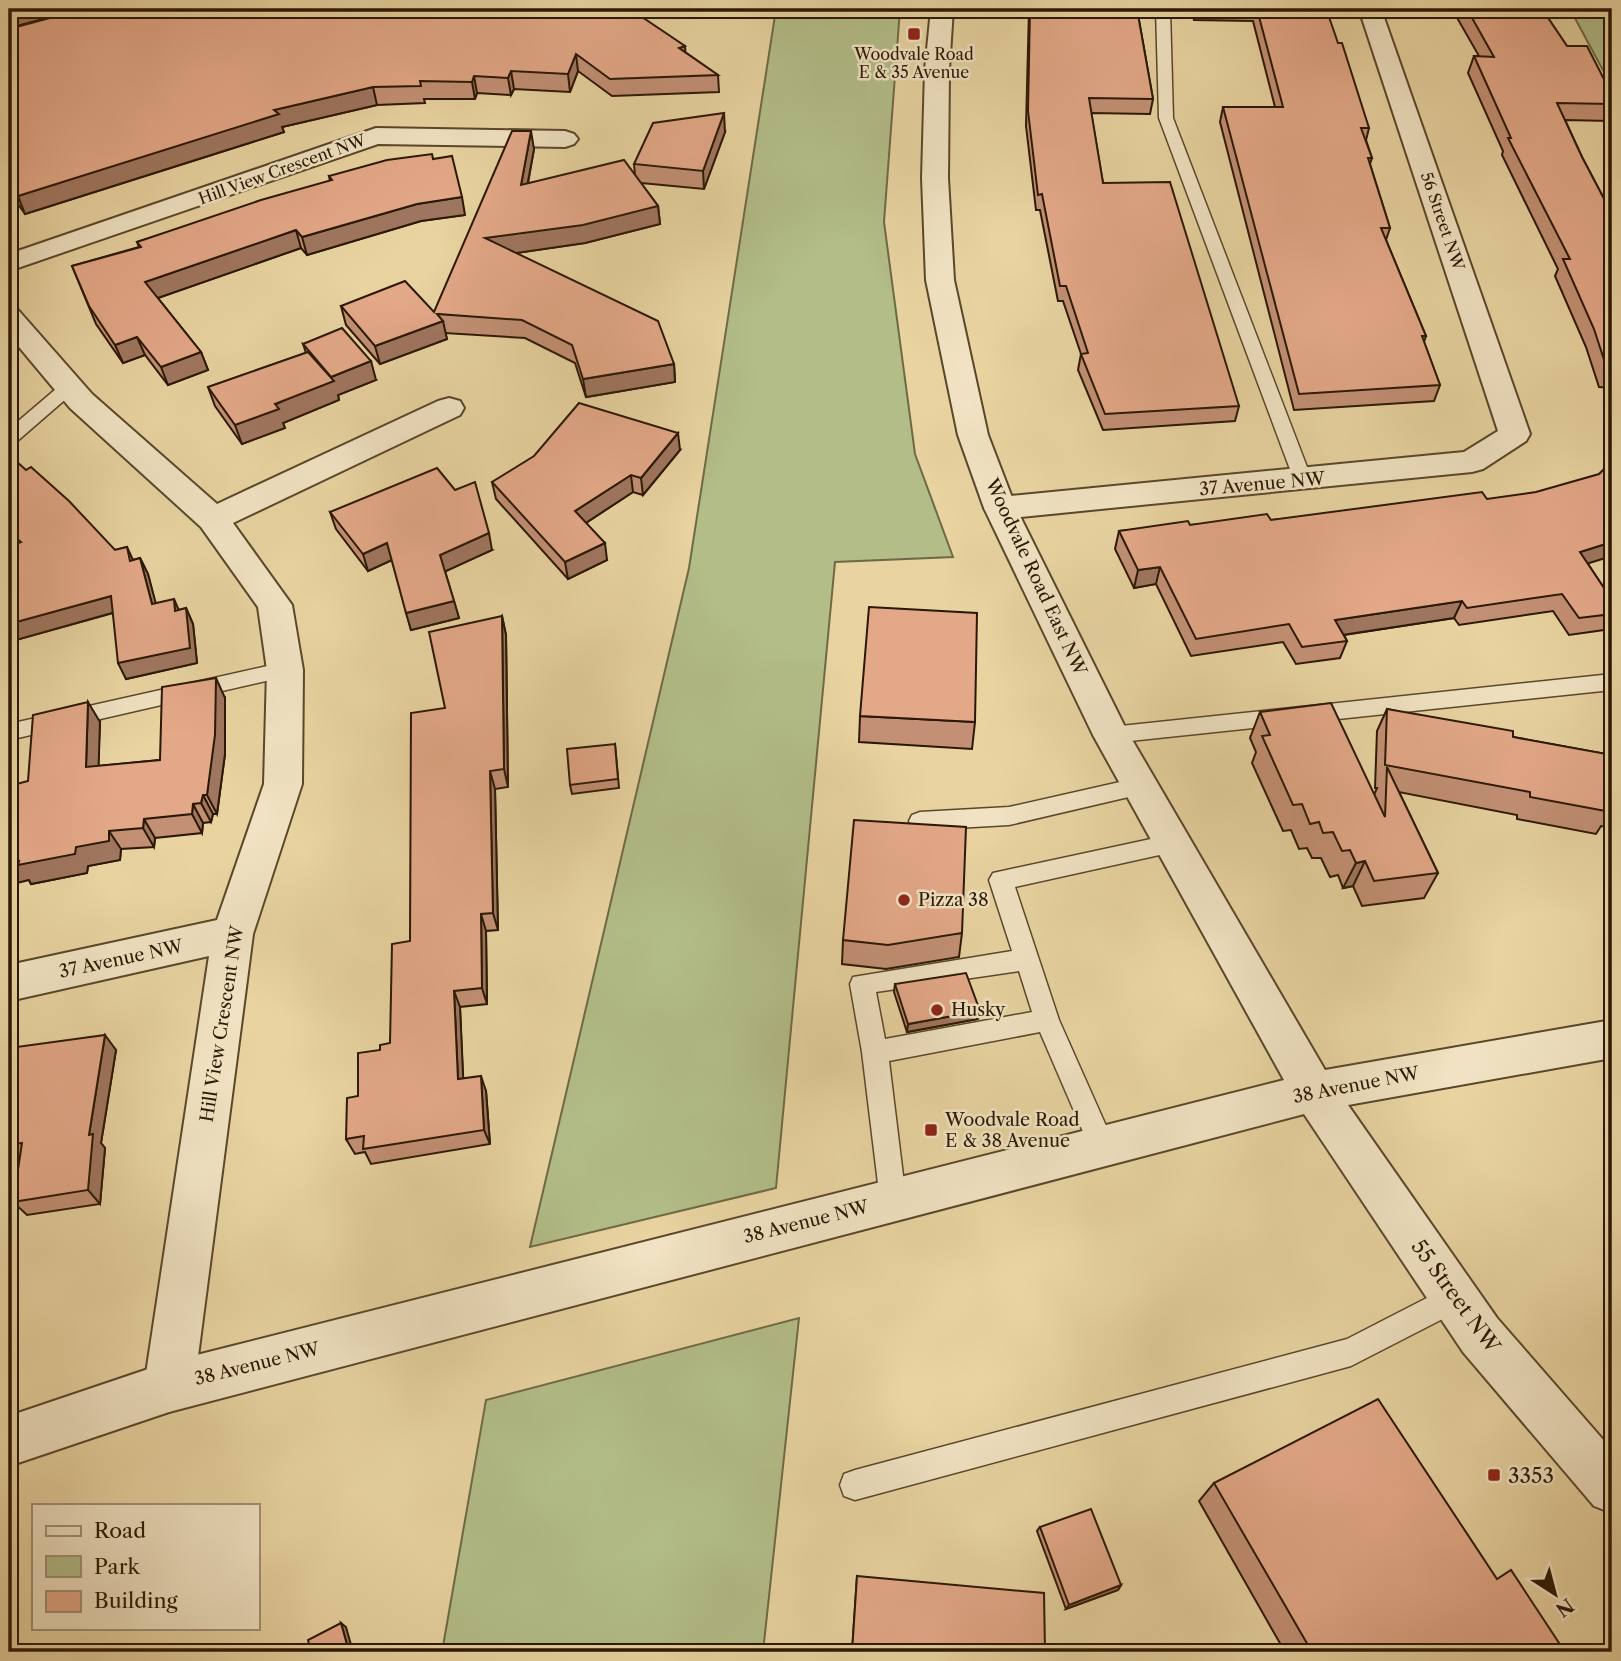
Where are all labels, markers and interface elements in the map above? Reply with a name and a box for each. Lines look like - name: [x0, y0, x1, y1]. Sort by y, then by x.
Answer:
- marker: Woodvale Road E & 35 Avenue: [906, 26, 922, 42]
- place label: Woodvale Road E & 35 Avenue: [853, 44, 974, 82]
- street label: Hill View Crescent NW: [196, 129, 369, 209]
- street label: 56 Street NW: [1417, 169, 1469, 273]
- street label: 37 Avenue NW: [1198, 467, 1327, 500]
- street label: Woodvale Road East NW: [980, 474, 1092, 680]
- place label: Pizza 38: [918, 889, 989, 911]
- marker: Pizza 38: [896, 892, 912, 908]
- street label: Hill View Crescent NW: [196, 923, 249, 1124]
- street label: 37 Avenue NW: [57, 935, 186, 983]
- place label: Husky: [951, 999, 1006, 1021]
- marker: Husky: [929, 1002, 945, 1018]
- street label: 38 Avenue NW: [1291, 1062, 1422, 1108]
- place label: Woodvale Road E & 38 Avenue: [944, 1109, 1080, 1152]
- marker: Woodvale Road E & 38 Avenue: [923, 1122, 939, 1138]
- street label: 38 Avenue NW: [741, 1196, 872, 1248]
- street label: 55 Street NW: [1407, 1235, 1506, 1358]
- street label: 38 Avenue NW: [192, 1338, 323, 1390]
- place label: 3353: [1508, 1463, 1554, 1488]
- marker: 3353: [1486, 1467, 1502, 1483]
- legend: [32, 1504, 259, 1630]
- text: Road: [94, 1518, 146, 1543]
- text: Park: [94, 1554, 140, 1579]
- north arrow: [1520, 1560, 1590, 1630]
- text: Building: [94, 1588, 179, 1613]
- text: N: [1551, 1593, 1578, 1622]

